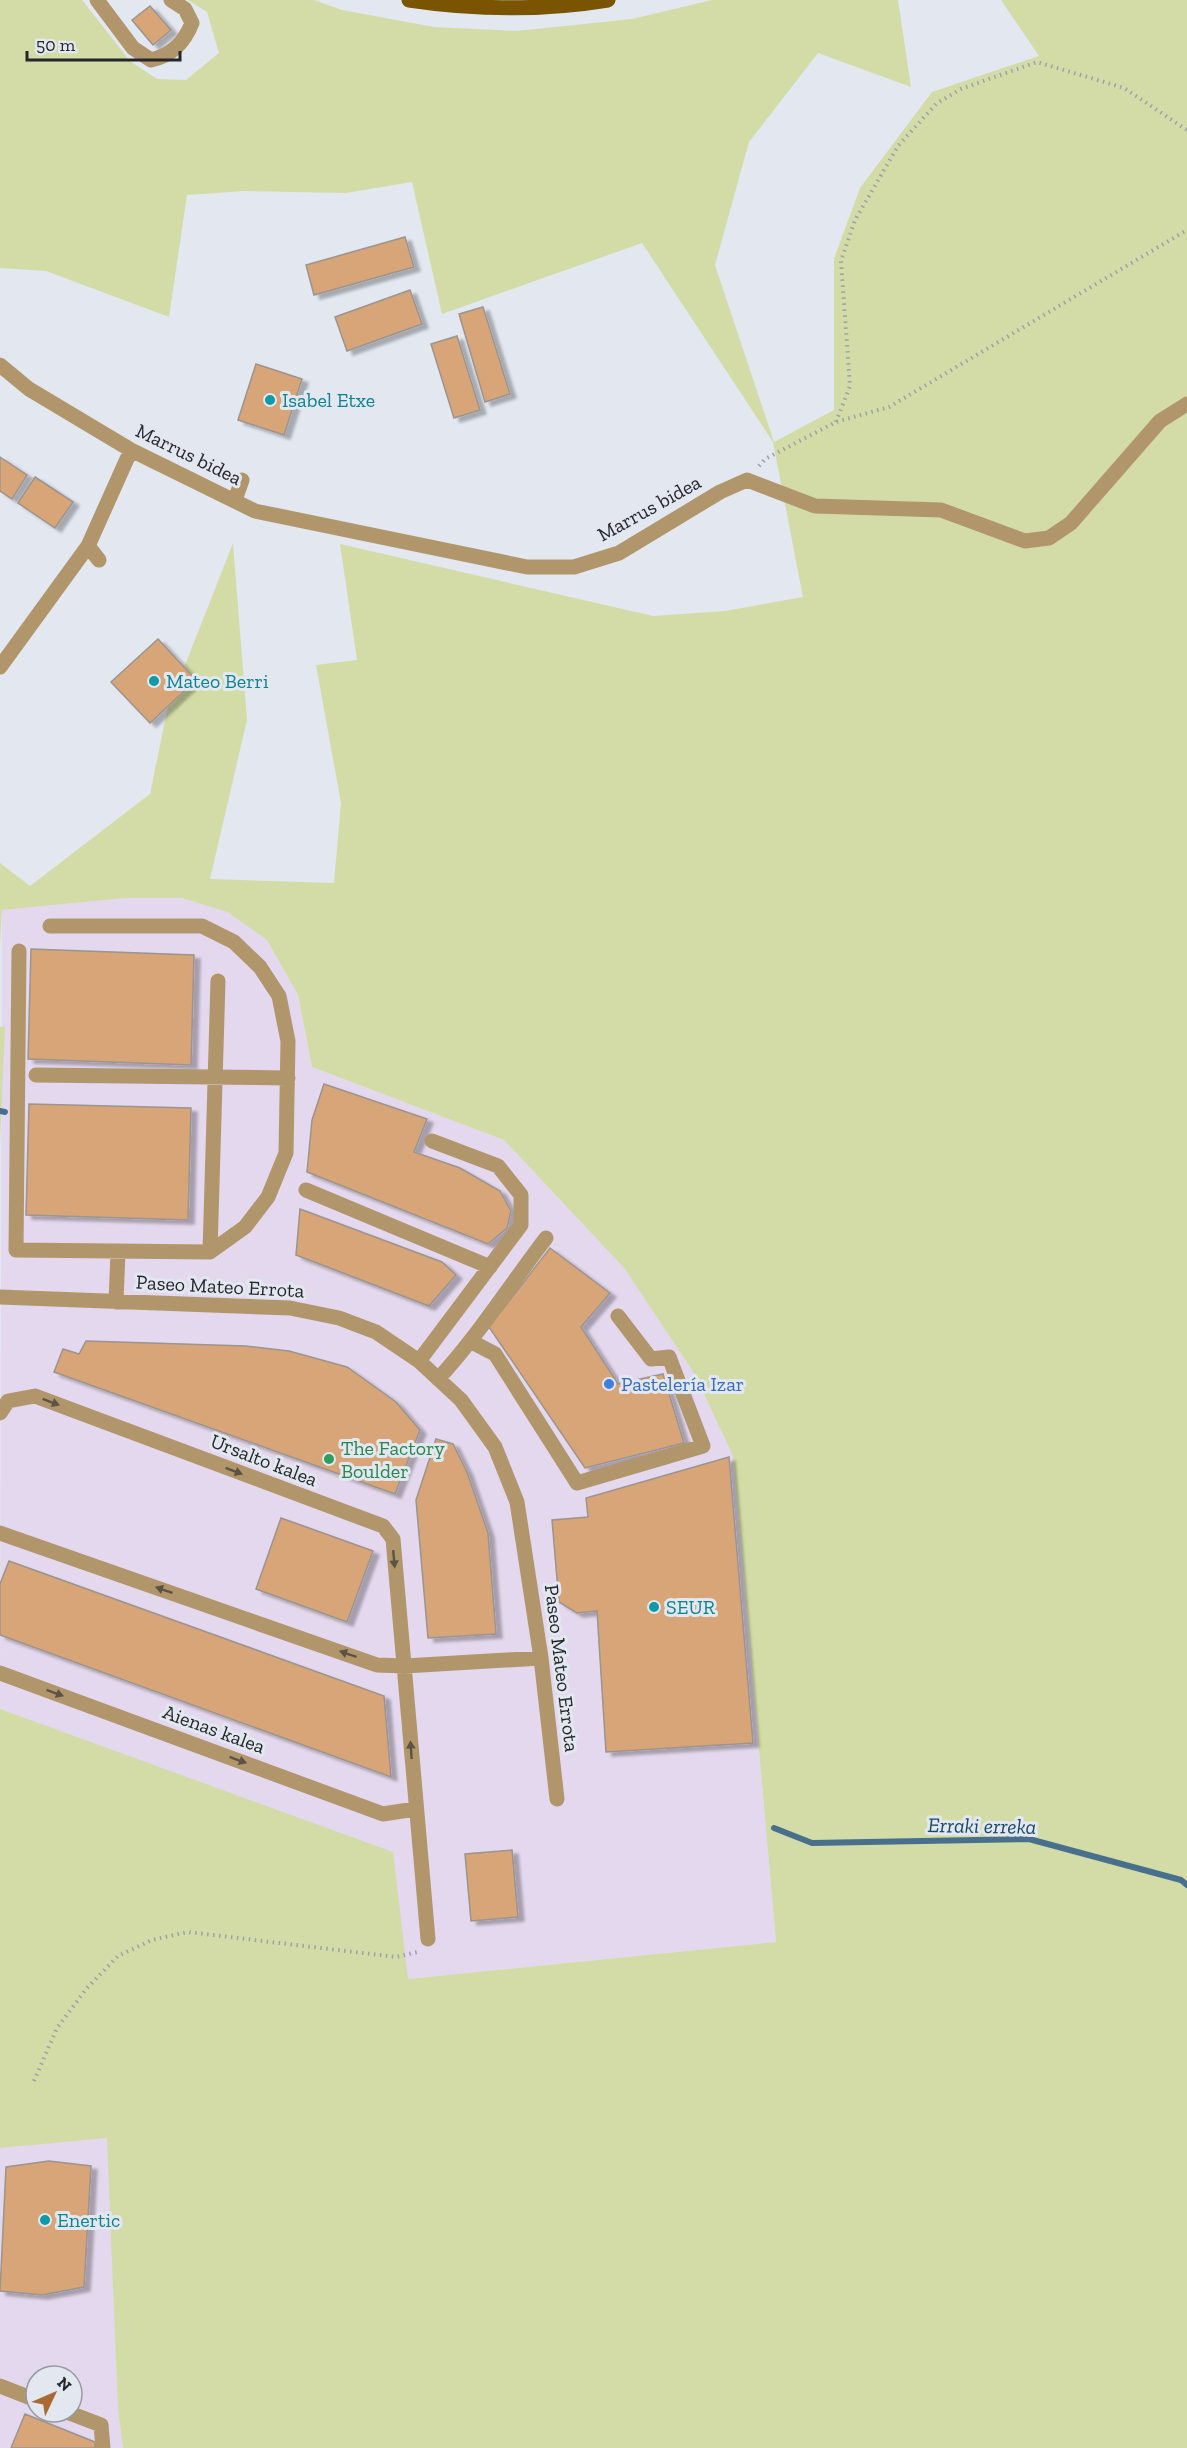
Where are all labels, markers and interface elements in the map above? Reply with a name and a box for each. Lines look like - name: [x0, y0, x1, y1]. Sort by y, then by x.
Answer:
- scale bar: [27, 24, 180, 62]
- text: 50 m: [36, 34, 76, 56]
- place label: Isabel Etxe: [282, 388, 375, 412]
- marker: Isabel Etxe: [263, 393, 277, 407]
- street label: Marrus bidea: [132, 418, 246, 490]
- street label: Marrus bidea: [593, 470, 705, 546]
- place label: Mateo Berri: [166, 669, 269, 693]
- marker: Mateo Berri: [147, 674, 161, 688]
- street label: Paseo Mateo Errota: [135, 1270, 305, 1302]
- place label: Pastelería Izar: [621, 1372, 744, 1396]
- marker: Pastelería Izar: [602, 1377, 616, 1391]
- one-way arrow: [42, 1398, 60, 1408]
- street label: Ursalto kalea: [207, 1429, 321, 1492]
- place label: The Factory Boulder: [341, 1436, 445, 1483]
- marker: The Factory Boulder: [322, 1452, 336, 1466]
- one-way arrow: [225, 1466, 243, 1476]
- one-way arrow: [389, 1549, 399, 1568]
- street label: Paseo Mateo Errota: [540, 1583, 584, 1753]
- one-way arrow: [155, 1584, 173, 1594]
- place label: SEUR: [666, 1595, 716, 1619]
- marker: SEUR: [647, 1600, 661, 1614]
- one-way arrow: [339, 1649, 357, 1659]
- one-way arrow: [46, 1689, 64, 1699]
- street label: Aienas kalea: [160, 1699, 269, 1759]
- one-way arrow: [406, 1741, 415, 1760]
- one-way arrow: [229, 1756, 247, 1766]
- water label: Erraki erreka: [927, 1812, 1037, 1839]
- place label: Enertic: [57, 2208, 120, 2232]
- marker: Enertic: [38, 2213, 52, 2227]
- north arrow: [24, 2364, 84, 2424]
- text: N: [53, 2373, 75, 2395]

